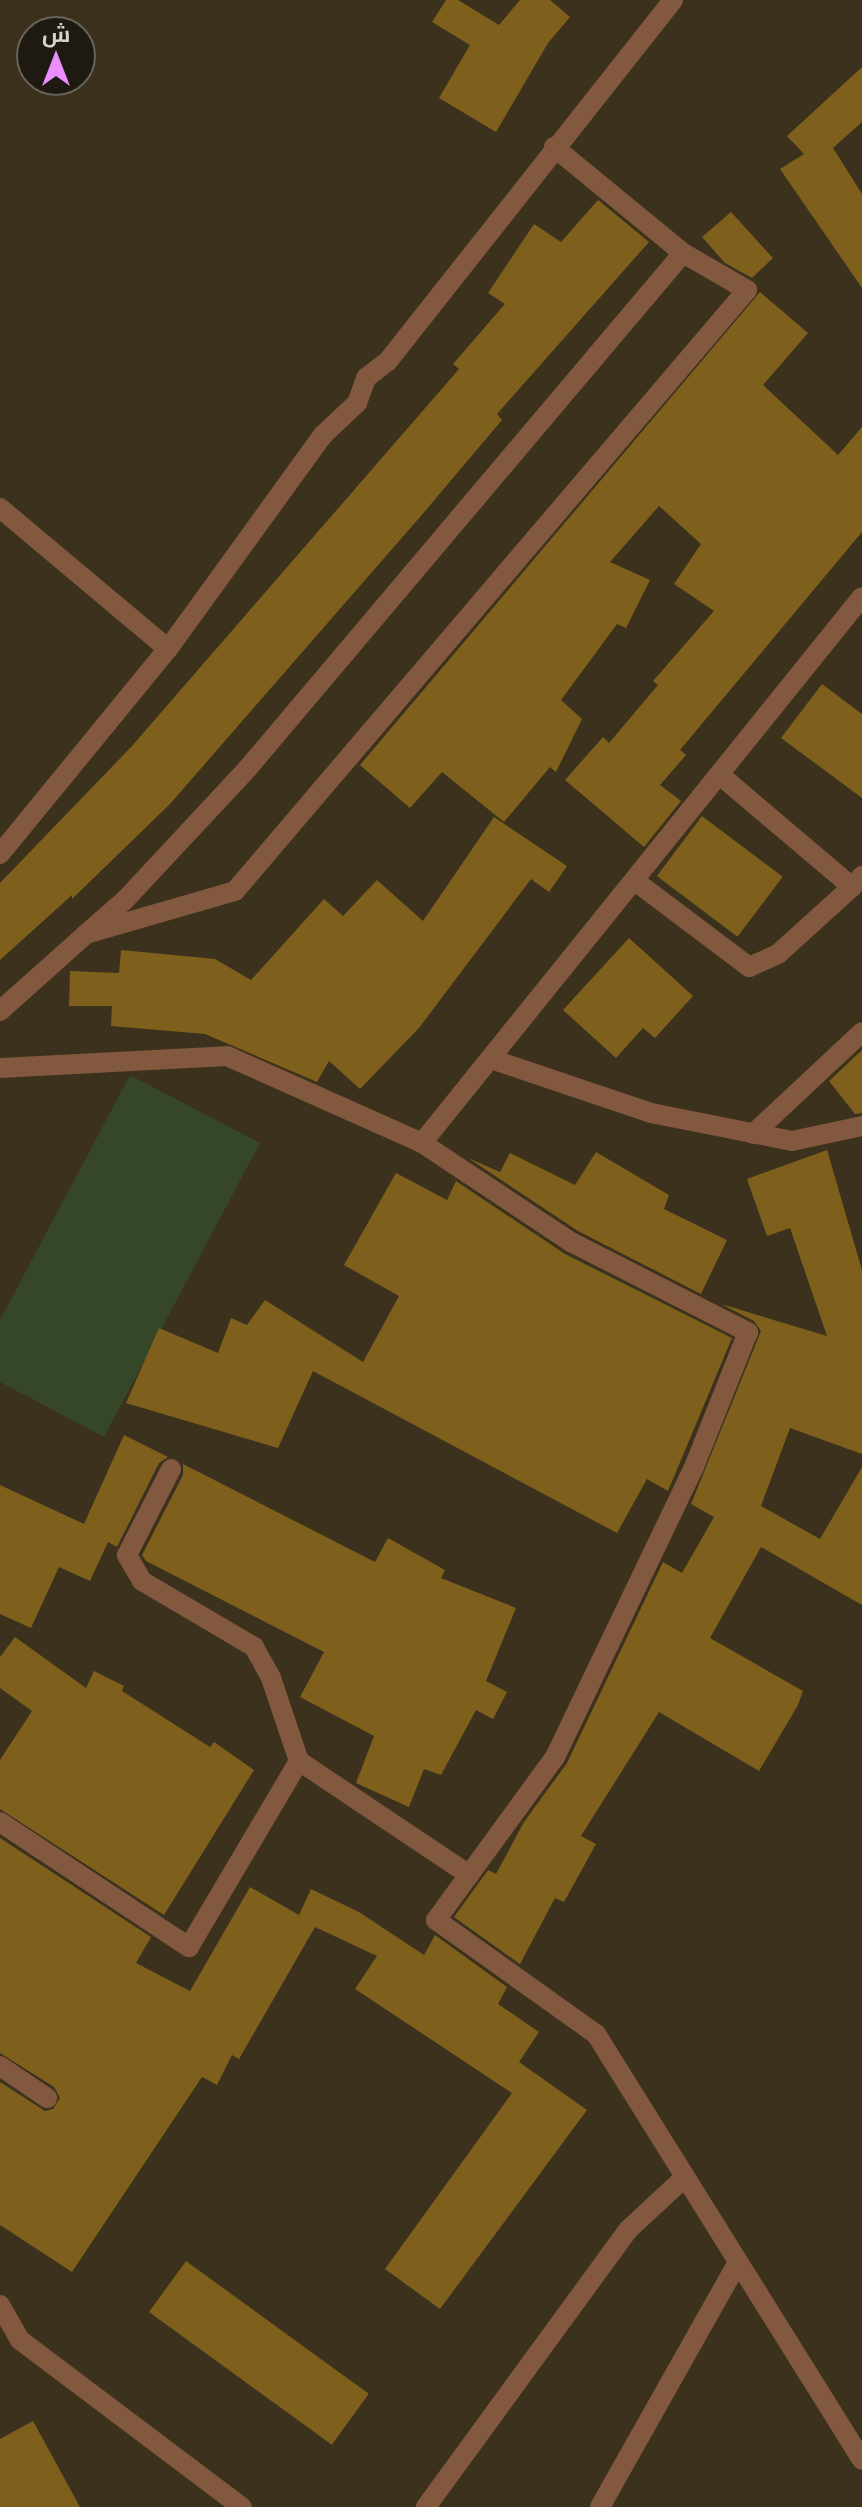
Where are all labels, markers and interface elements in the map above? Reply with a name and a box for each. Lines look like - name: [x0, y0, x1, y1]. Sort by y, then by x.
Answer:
- north arrow: [16, 16, 96, 96]
- text: ش: [42, 19, 70, 49]

